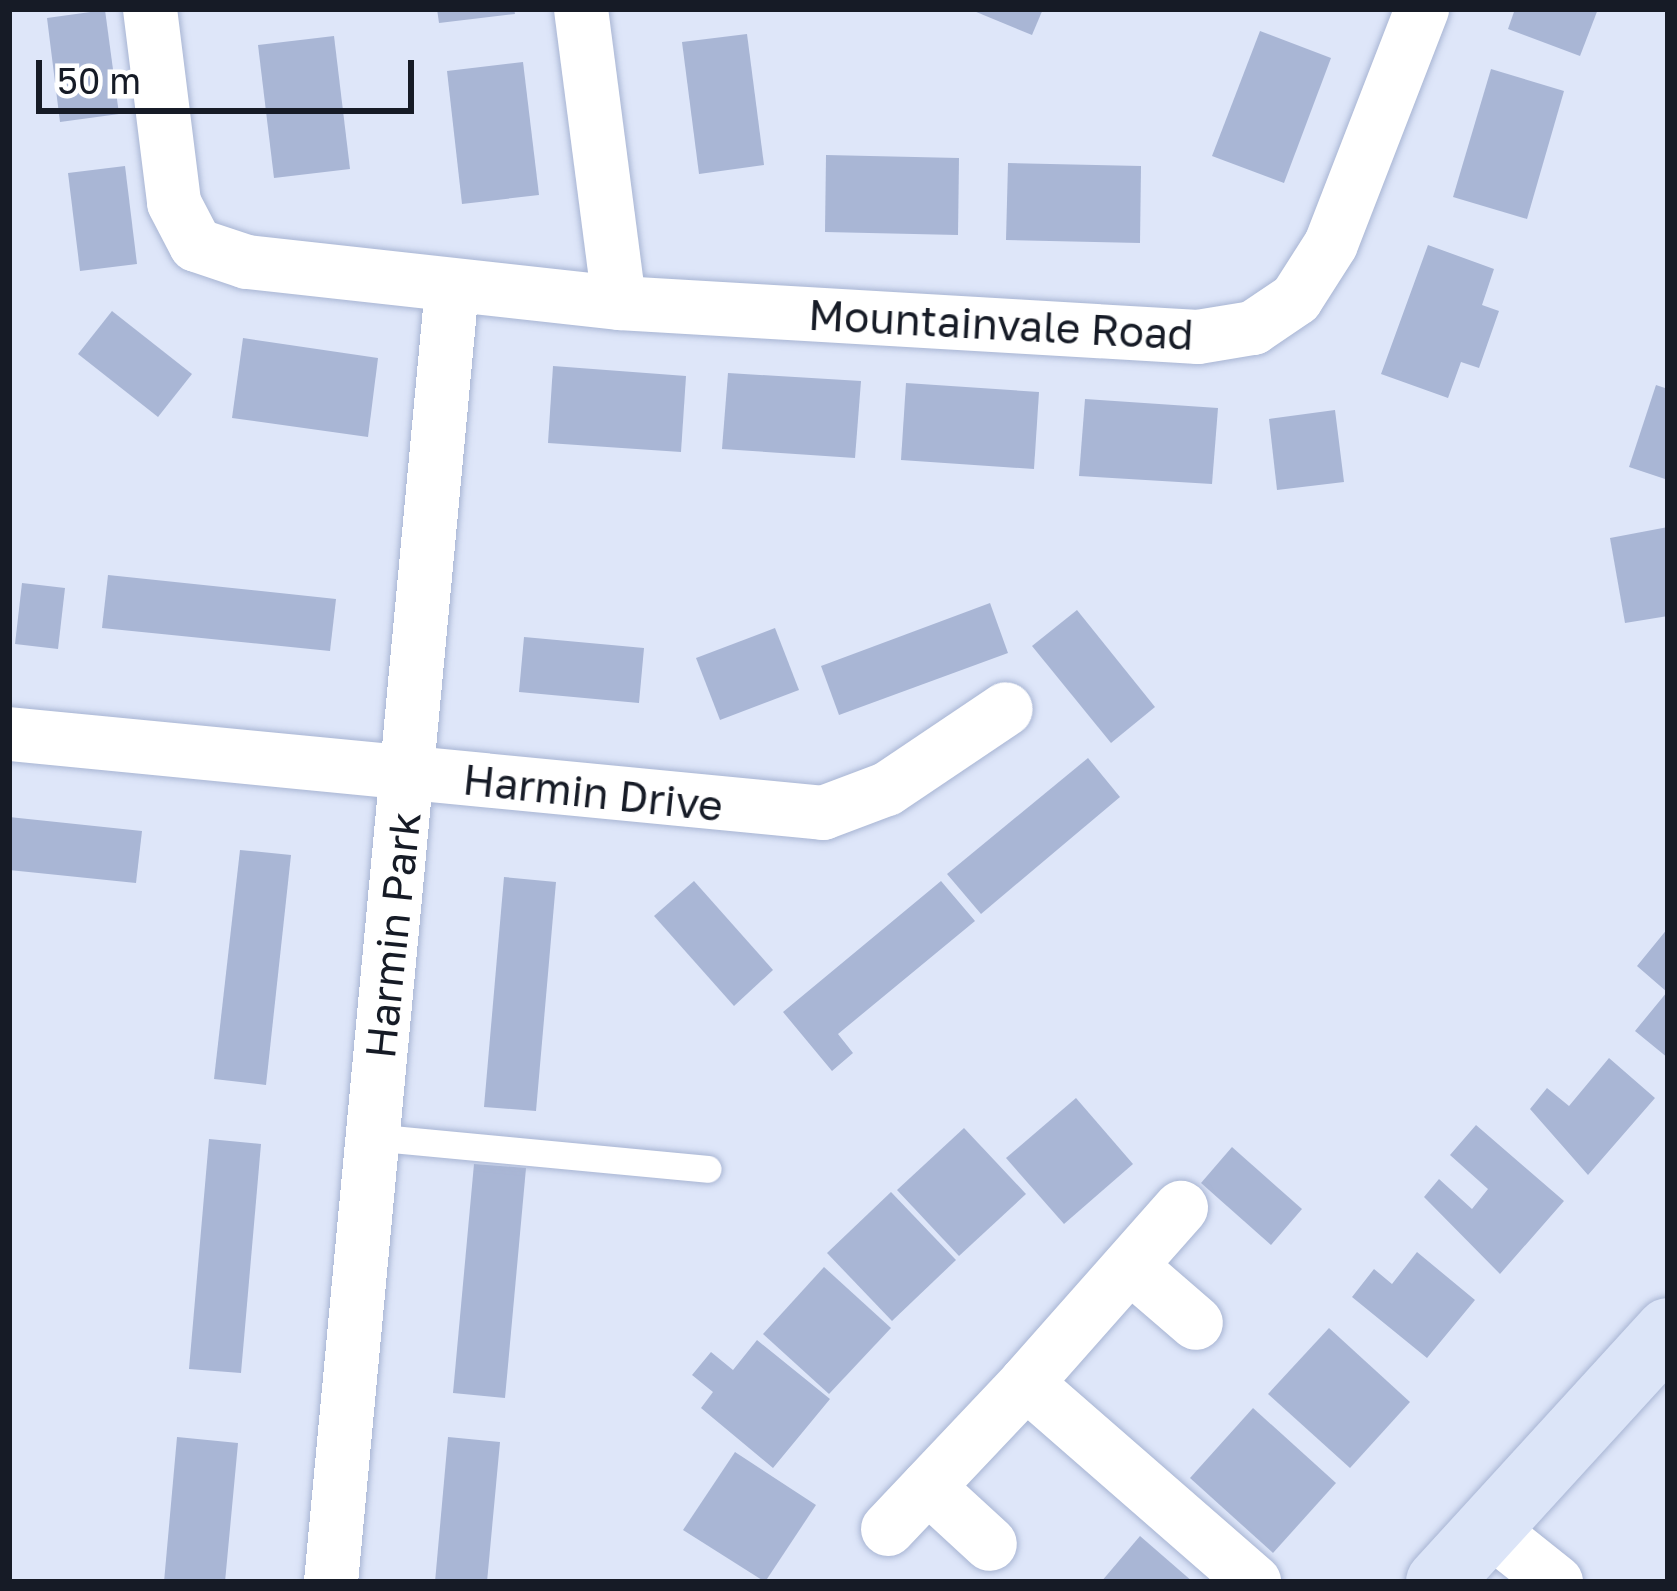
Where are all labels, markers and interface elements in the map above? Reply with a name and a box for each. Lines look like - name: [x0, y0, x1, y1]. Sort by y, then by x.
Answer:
- scale bar: [42, 36, 420, 110]
- text: 50 m: [57, 59, 141, 102]
- street label: Mountainvale Road: [807, 289, 1195, 359]
- street label: Harmin Drive: [461, 753, 725, 831]
- street label: Harmin Park: [354, 809, 430, 1061]

